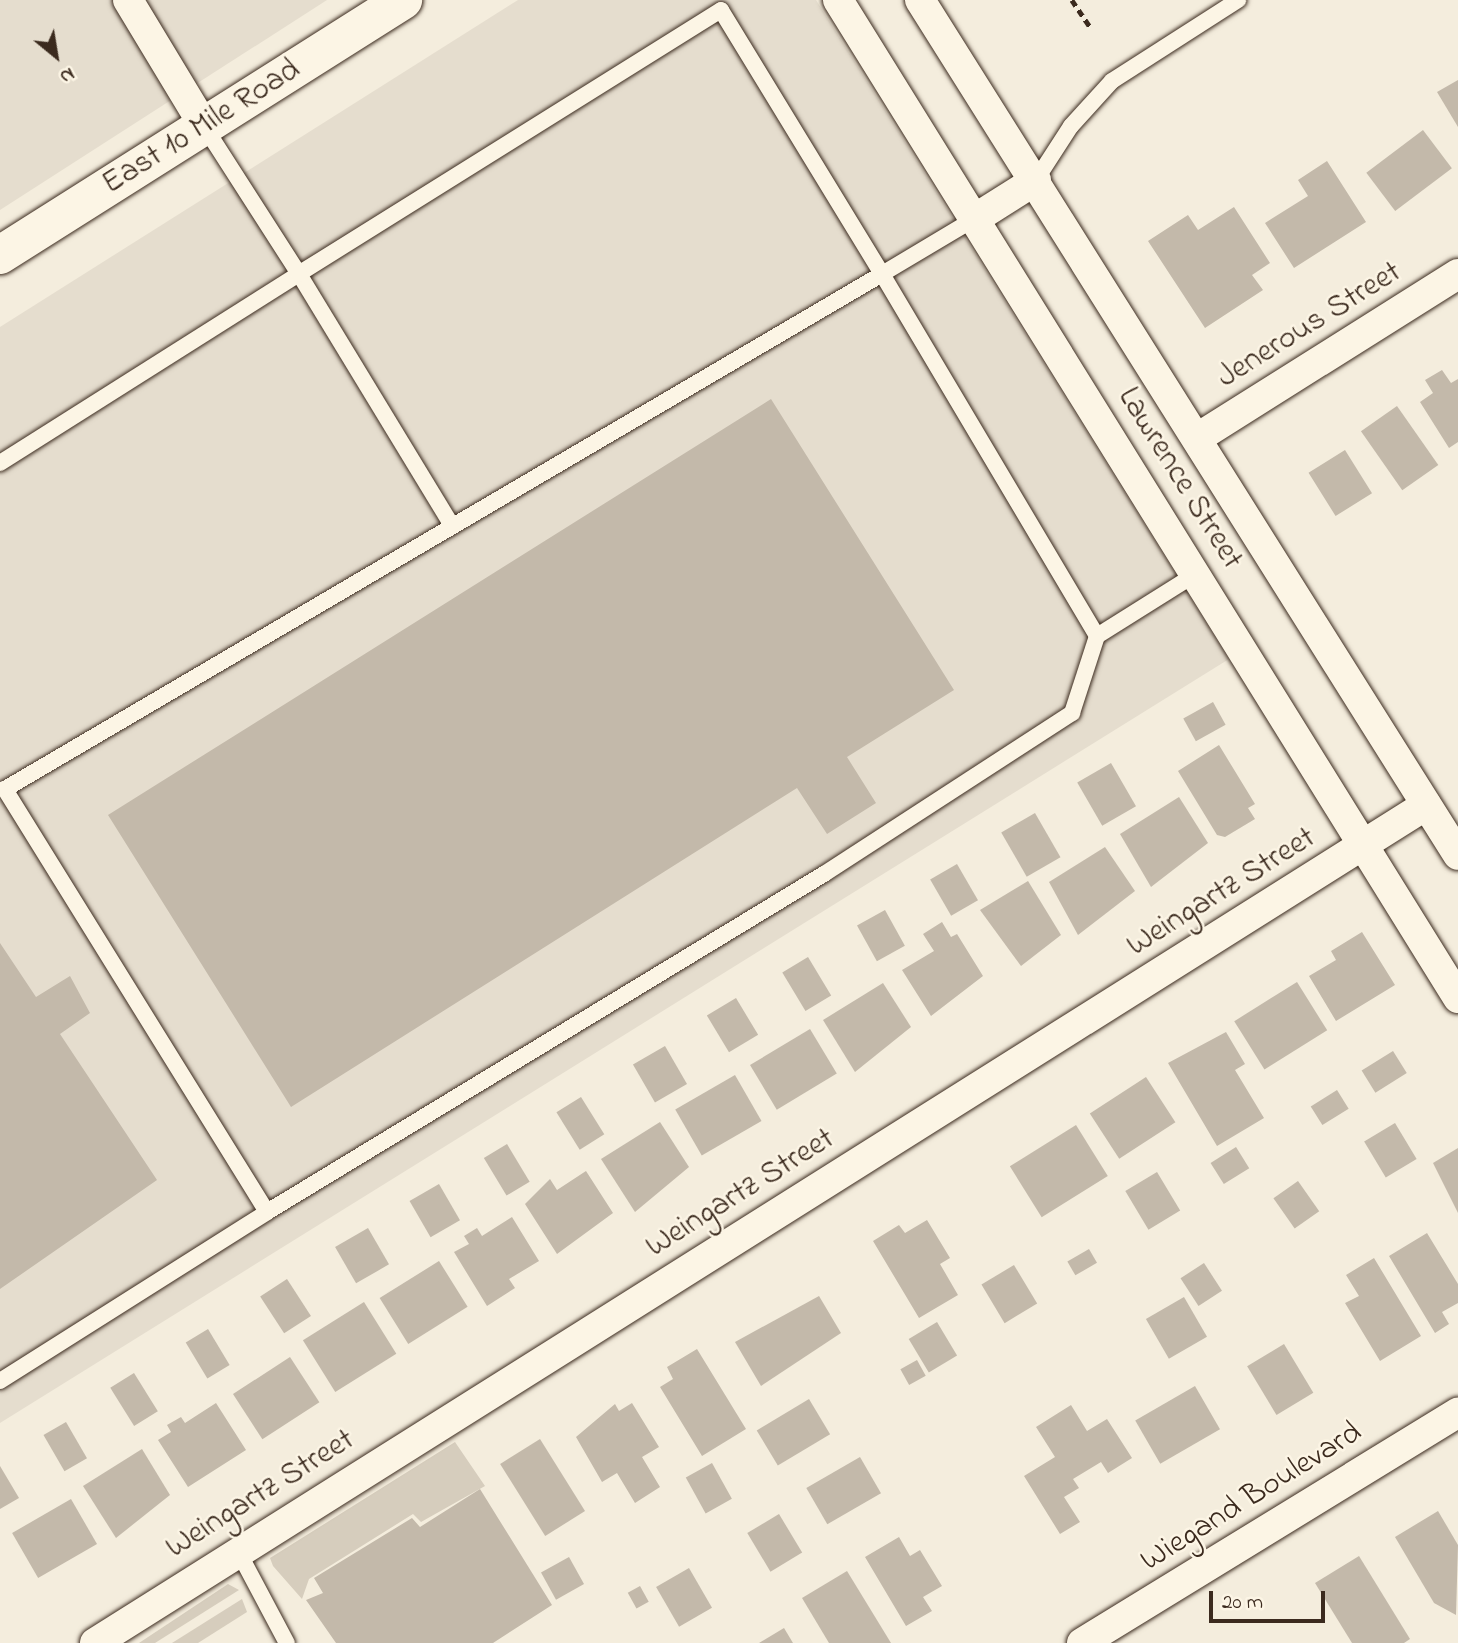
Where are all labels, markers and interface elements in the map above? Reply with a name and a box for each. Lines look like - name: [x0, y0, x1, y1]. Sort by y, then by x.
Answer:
- north arrow: [21, 21, 91, 91]
- street label: East 10 Mile Road: [96, 52, 308, 204]
- text: N: [54, 60, 79, 90]
- street label: Jenerous Street: [1211, 254, 1409, 398]
- street label: Lawrence Street: [1108, 381, 1250, 577]
- street label: Weingartz Street: [1121, 820, 1323, 966]
- street label: Weingartz Street: [640, 1121, 842, 1267]
- street label: Wiegand Boulevard: [1134, 1415, 1370, 1581]
- street label: Weingartz Street: [160, 1422, 362, 1568]
- scale bar: [1213, 1576, 1328, 1620]
- text: 20 m: [1222, 1588, 1263, 1618]

